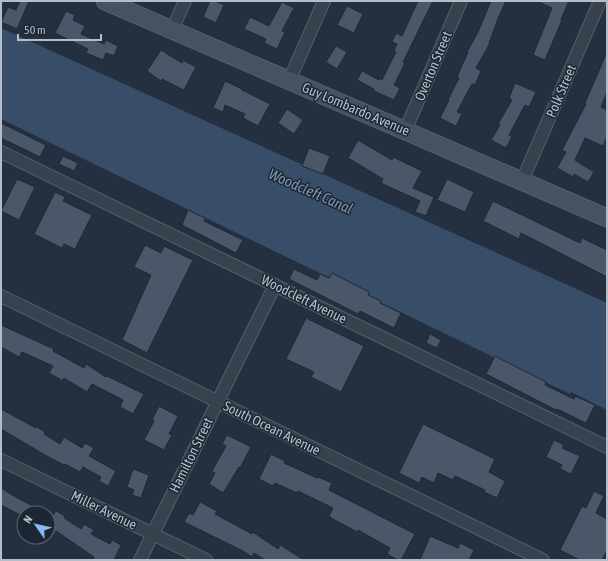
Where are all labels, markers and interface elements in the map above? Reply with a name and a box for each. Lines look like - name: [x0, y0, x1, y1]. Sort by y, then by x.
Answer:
- scale bar: [18, 16, 101, 42]
- text: 50 m: [24, 23, 46, 37]
- street label: Overton Street: [411, 29, 455, 103]
- street label: Polk Street: [543, 62, 579, 120]
- street label: Guy Lombardo Avenue: [300, 79, 412, 139]
- water label: Woodcleft Canal: [266, 165, 356, 217]
- street label: Woodcleft Avenue: [259, 271, 349, 327]
- street label: South Ocean Avenue: [221, 398, 323, 458]
- street label: Hamilton Street: [166, 415, 216, 495]
- street label: Miller Avenue: [69, 487, 139, 533]
- north arrow: [16, 505, 56, 545]
- text: N: [21, 513, 35, 525]

